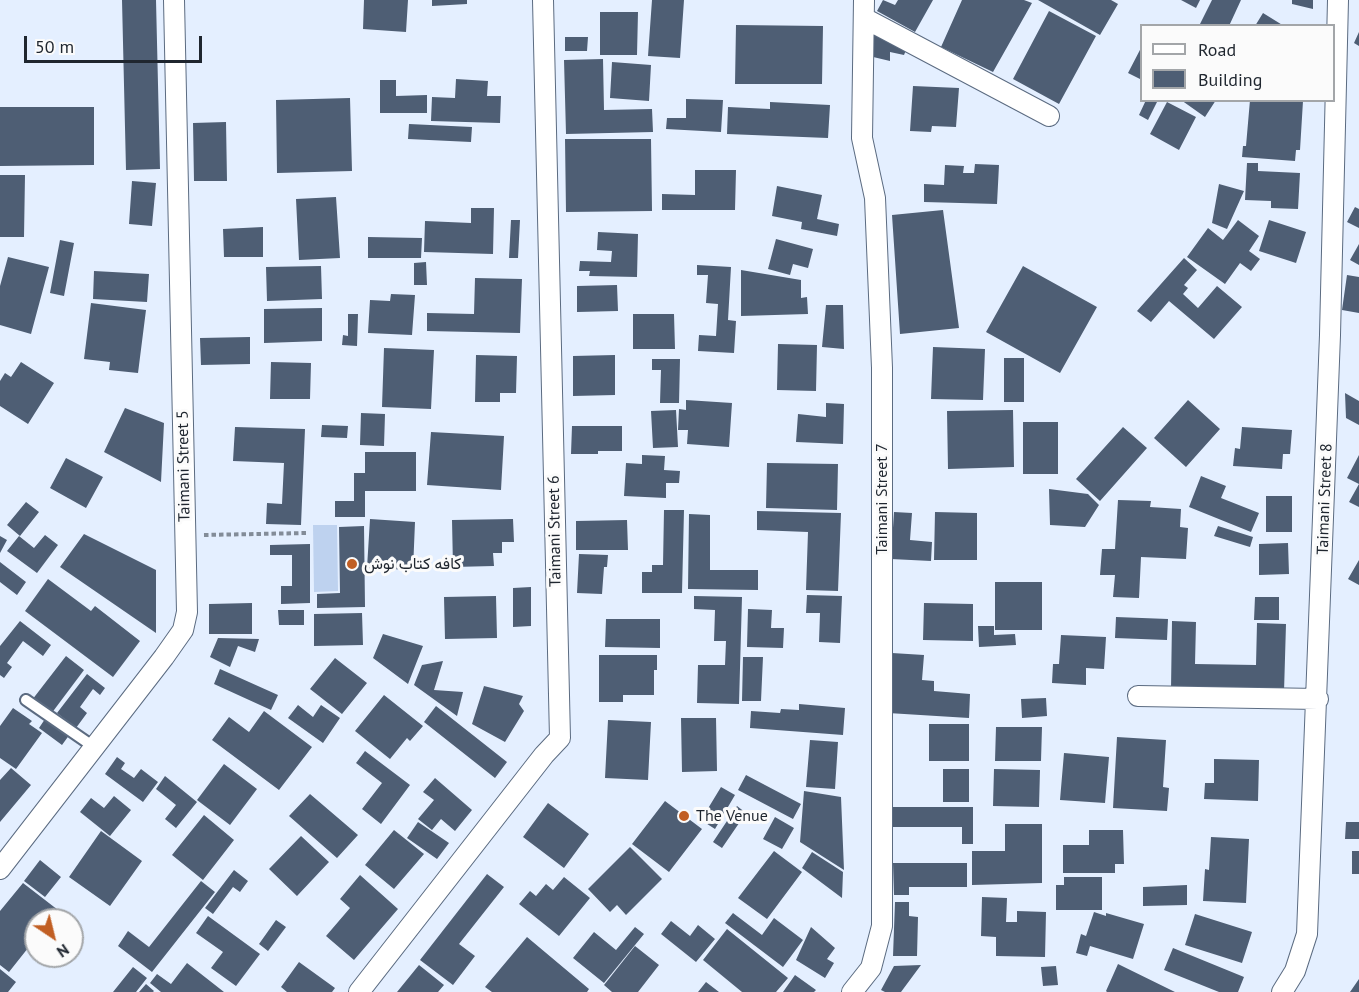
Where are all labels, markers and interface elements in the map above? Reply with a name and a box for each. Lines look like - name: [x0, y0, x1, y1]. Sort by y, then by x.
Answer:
- scale bar: [27, 24, 206, 62]
- legend: [1140, 24, 1335, 102]
- text: 50 m: [35, 35, 74, 58]
- text: Road: [1198, 38, 1236, 61]
- text: Building: [1198, 68, 1262, 91]
- street label: Taimani Street 5: [173, 410, 195, 522]
- street label: Taimani Street 7: [872, 443, 892, 555]
- street label: Taimani Street 8: [1313, 443, 1337, 555]
- street label: Taimani Street 6: [544, 475, 566, 587]
- place label: کافه کتاب نوش: [364, 554, 461, 574]
- marker: کافه کتاب نوش: [345, 557, 359, 571]
- place label: The Venue: [696, 806, 768, 826]
- marker: The Venue: [677, 809, 691, 823]
- north arrow: [24, 908, 84, 968]
- text: N: [53, 940, 73, 962]

